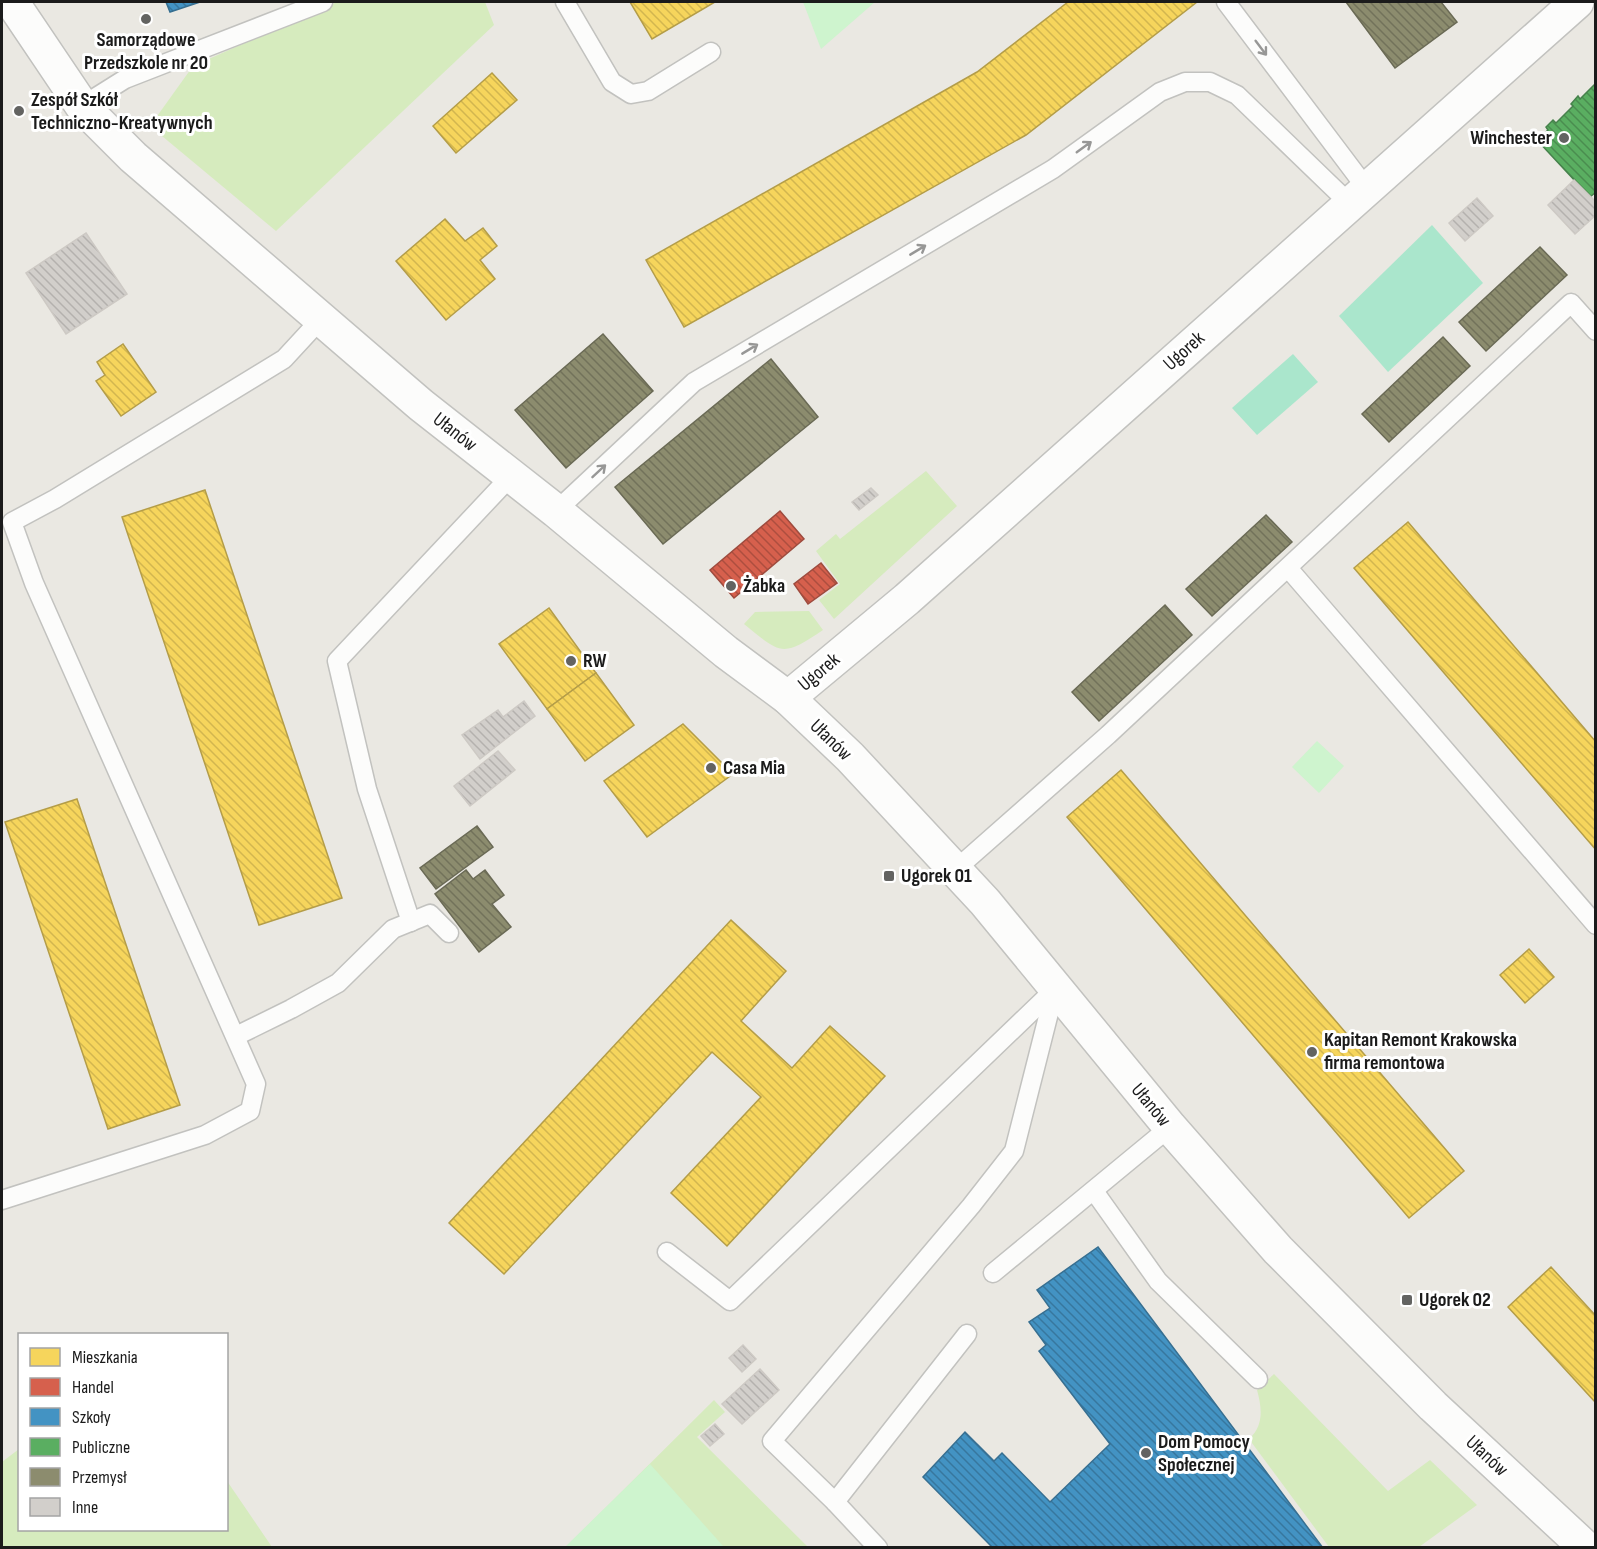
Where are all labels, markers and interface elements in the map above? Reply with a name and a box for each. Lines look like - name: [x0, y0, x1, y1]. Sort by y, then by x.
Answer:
- marker: Samorządowe Przedszkole nr 20: [139, 12, 153, 26]
- place label: Samorządowe Przedszkole nr 20: [84, 28, 208, 75]
- one-way arrow: [1255, 40, 1267, 56]
- place label: Zespół Szkół Techniczno-Kreatywnych: [31, 88, 213, 135]
- marker: Zespół Szkół Techniczno-Kreatywnych: [12, 104, 26, 118]
- place label: Winchester: [1470, 126, 1552, 150]
- marker: Winchester: [1557, 131, 1571, 145]
- one-way arrow: [1075, 141, 1091, 153]
- one-way arrow: [909, 243, 926, 255]
- street label: Ugorek: [1158, 326, 1210, 376]
- one-way arrow: [741, 343, 758, 355]
- street label: Ułanów: [428, 407, 482, 457]
- one-way arrow: [592, 464, 607, 478]
- place label: Żabka: [743, 574, 785, 598]
- marker: Żabka: [724, 579, 738, 593]
- street label: Ugorek: [793, 647, 845, 696]
- place label: RW: [583, 649, 607, 673]
- marker: RW: [564, 654, 578, 668]
- street label: Ułanów: [805, 714, 857, 766]
- place label: Casa Mia: [723, 756, 785, 780]
- marker: Casa Mia: [704, 761, 718, 775]
- place label: Ugorek 01: [901, 864, 972, 888]
- marker: Ugorek 01: [882, 869, 896, 883]
- place label: Kapitan Remont Krakowska firma remontowa: [1324, 1028, 1517, 1075]
- marker: Kapitan Remont Krakowska firma remontowa: [1305, 1045, 1319, 1059]
- street label: Ułanów: [1126, 1078, 1176, 1132]
- place label: Ugorek 02: [1419, 1288, 1491, 1312]
- marker: Ugorek 02: [1400, 1293, 1414, 1307]
- legend: [18, 1333, 228, 1531]
- text: Mieszkania: [72, 1347, 138, 1368]
- text: Handel: [72, 1377, 114, 1398]
- text: Szkoły: [72, 1407, 111, 1428]
- place label: Dom Pomocy Społecznej: [1158, 1430, 1251, 1477]
- street label: Ułanów: [1461, 1430, 1513, 1482]
- text: Publiczne: [72, 1437, 130, 1458]
- marker: Dom Pomocy Społecznej: [1139, 1446, 1153, 1460]
- text: Przemysł: [72, 1467, 127, 1488]
- text: Inne: [72, 1497, 98, 1518]

